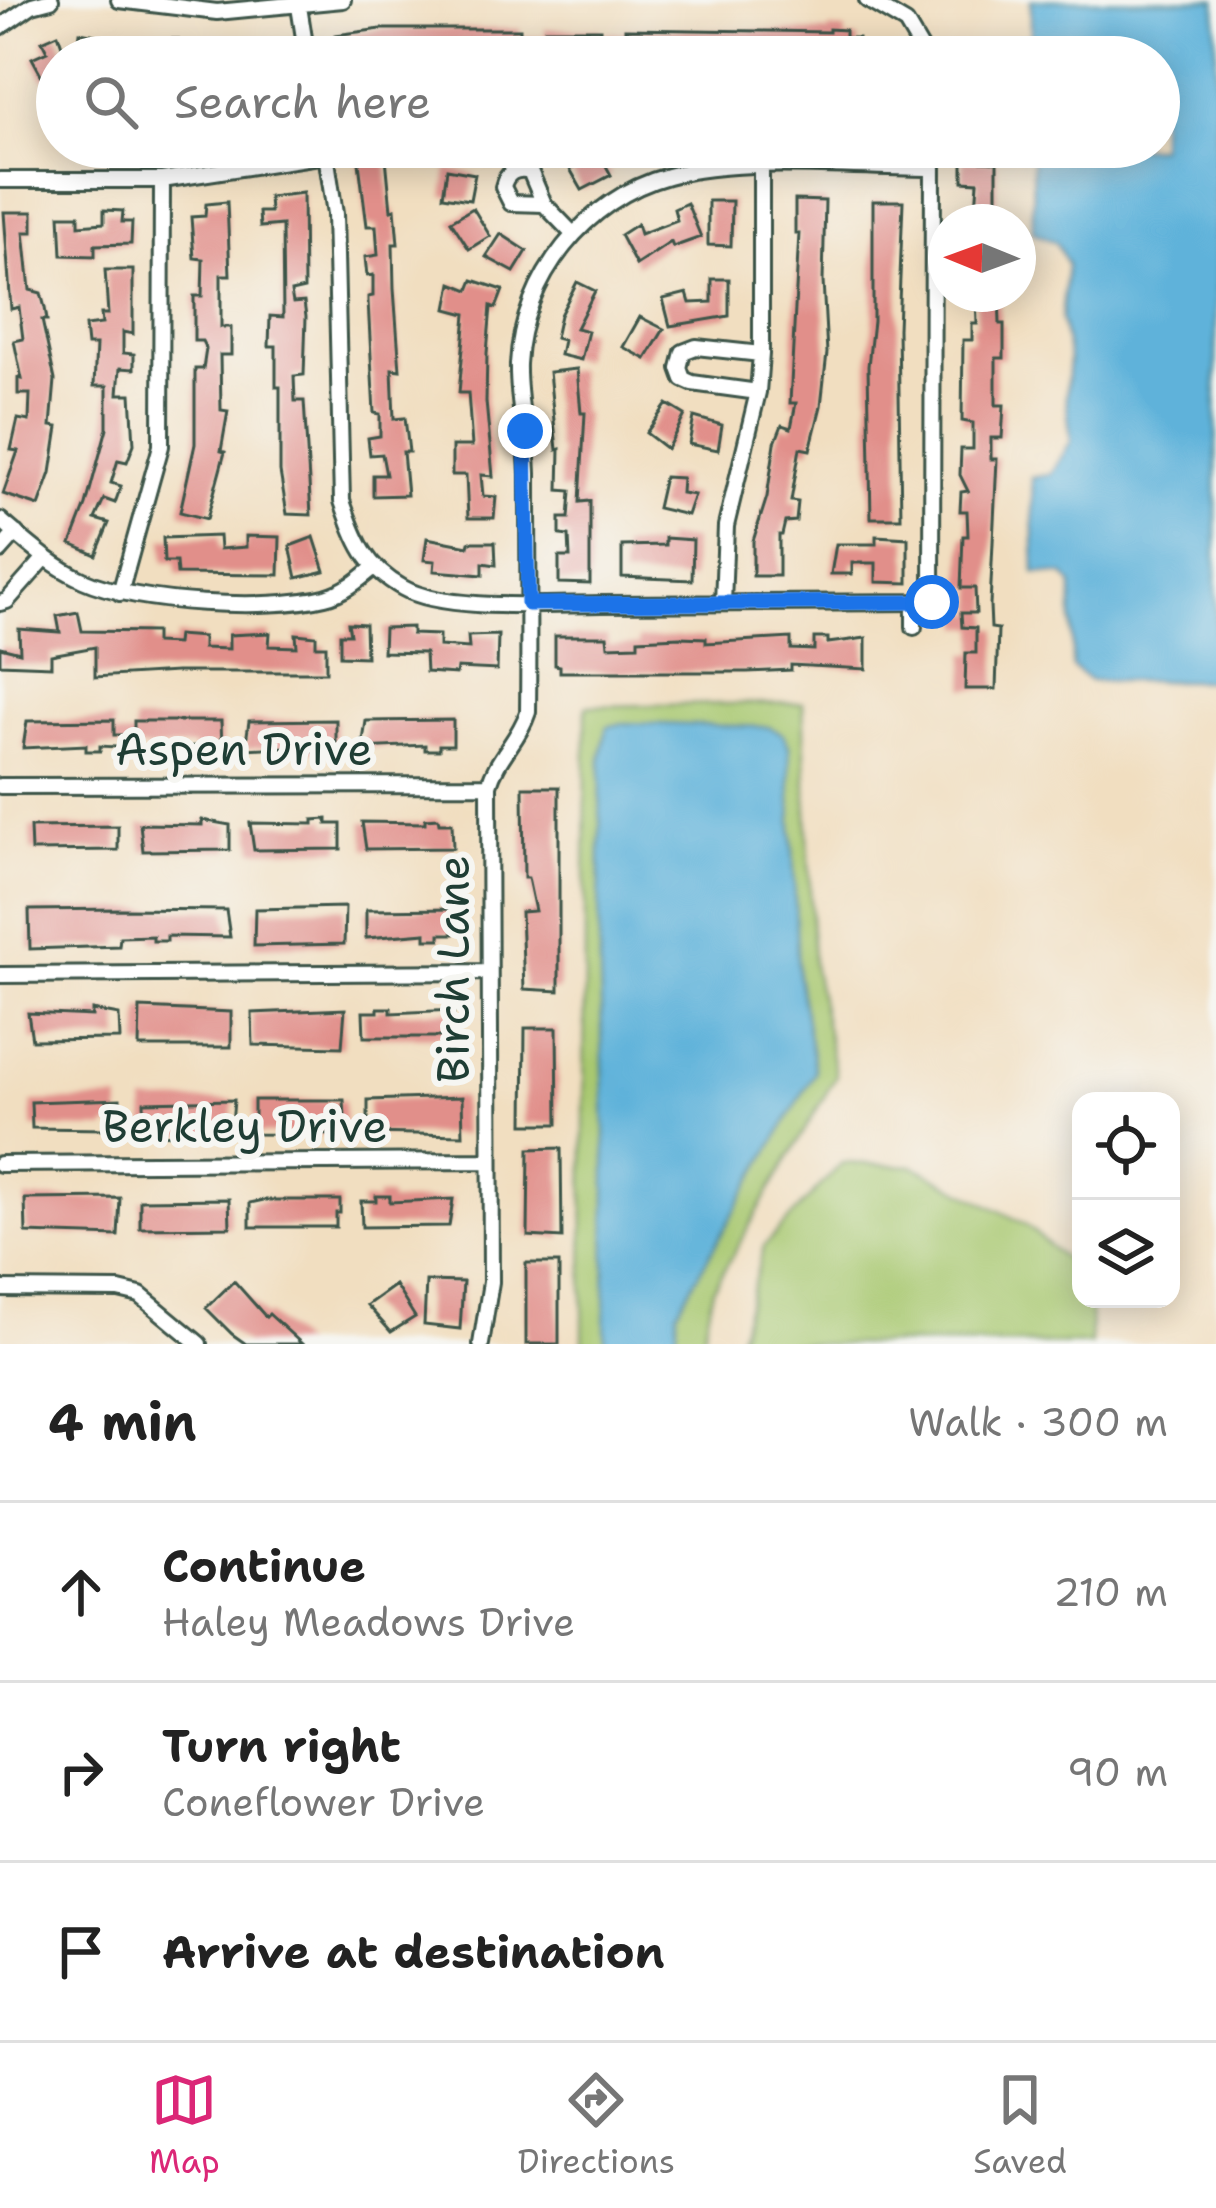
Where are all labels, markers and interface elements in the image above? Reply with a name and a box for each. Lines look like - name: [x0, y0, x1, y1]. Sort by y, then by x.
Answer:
- search box: [36, 36, 1180, 168]
- icon: search: [78, 69, 144, 135]
- text: Search here: [174, 72, 431, 132]
- north arrow: [928, 204, 1036, 312]
- route end: [498, 404, 552, 458]
- route start: [905, 575, 959, 629]
- street label: Aspen Drive: [115, 719, 373, 779]
- street label: Birch Lane: [423, 855, 483, 1083]
- map controls: [1072, 1092, 1180, 1308]
- button: locate: [1072, 1092, 1180, 1200]
- street label: Berkley Drive: [102, 1096, 388, 1156]
- button: layers: [1072, 1200, 1180, 1308]
- text: 4 min: [48, 1388, 197, 1456]
- text: Walk · 300 m: [908, 1396, 1168, 1448]
- text: Continue: [162, 1536, 366, 1596]
- icon: ahead: [48, 1559, 114, 1625]
- text: 210 m: [1053, 1566, 1168, 1618]
- text: Haley Meadows Drive: [162, 1596, 575, 1648]
- text: Turn right: [162, 1716, 401, 1776]
- icon: right: [48, 1739, 114, 1805]
- text: 90 m: [1067, 1746, 1168, 1798]
- text: Coneflower Drive: [162, 1776, 485, 1828]
- icon: arrive: [48, 1919, 114, 1985]
- text: Arrive at destination: [162, 1922, 665, 1982]
- tab: Map: [149, 2067, 220, 2184]
- tab: Directions: [518, 2067, 675, 2184]
- tab: Saved: [973, 2067, 1067, 2184]

